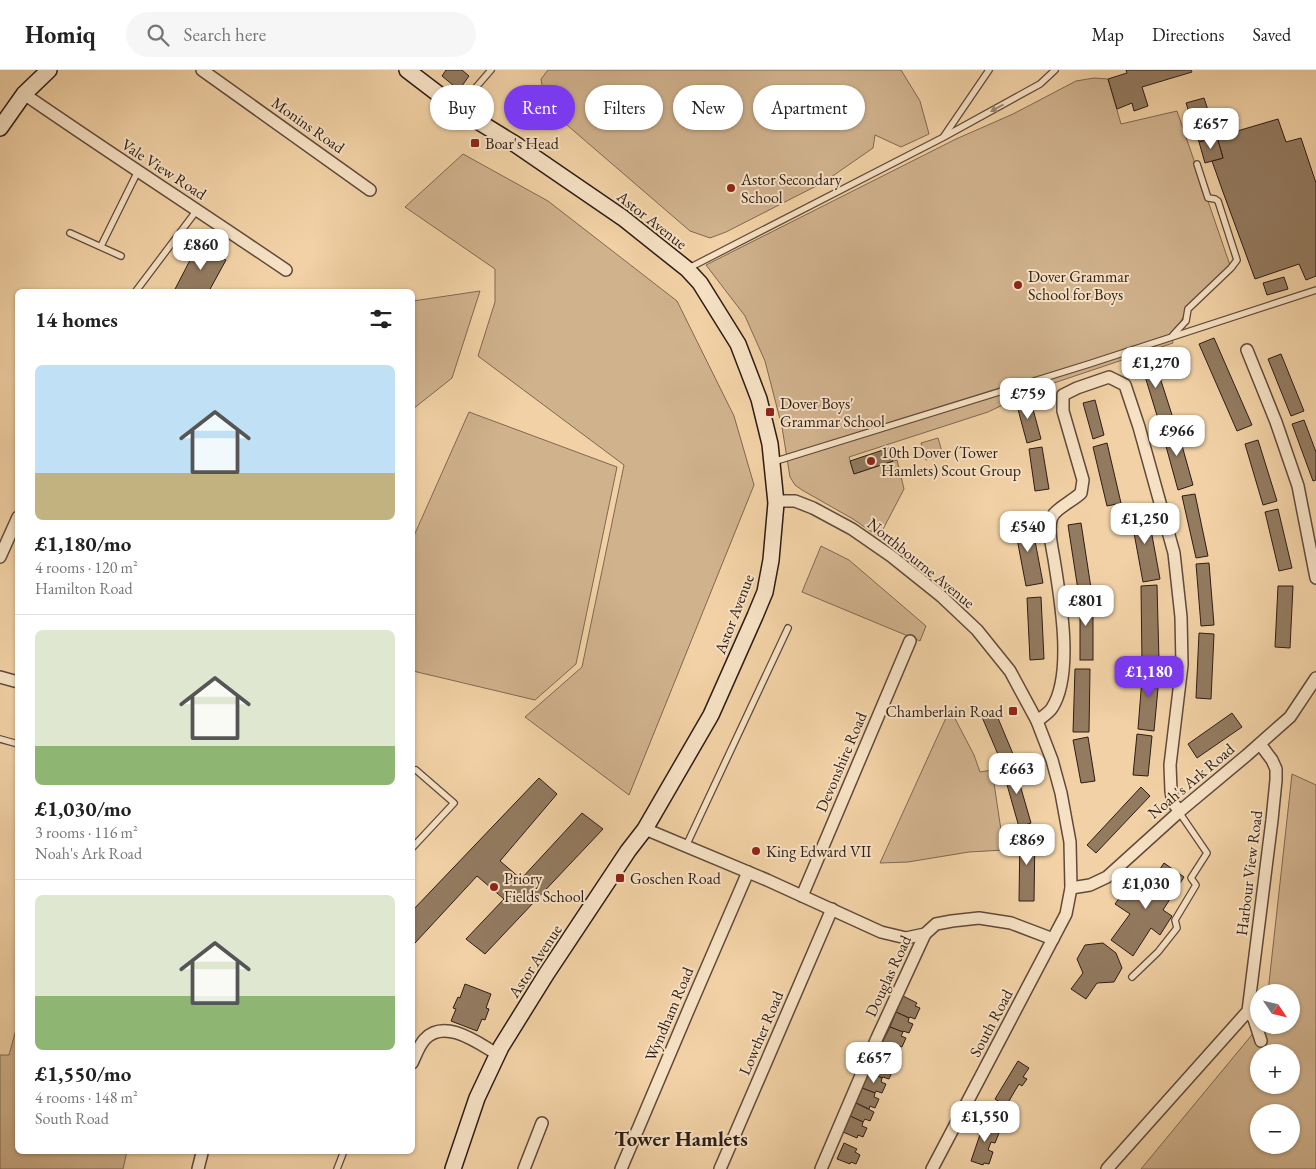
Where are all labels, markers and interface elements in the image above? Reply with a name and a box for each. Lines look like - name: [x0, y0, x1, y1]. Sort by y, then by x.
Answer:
- search box: [126, 12, 476, 57]
- text: Homiq: [25, 19, 96, 50]
- icon: search: [144, 21, 172, 49]
- text: Search here: [184, 22, 266, 47]
- text: Map: [1092, 23, 1124, 46]
- text: Directions: [1152, 23, 1224, 46]
- text: Saved: [1252, 23, 1291, 46]
- chip: Buy: [430, 85, 494, 130]
- chip: Rent: [504, 85, 575, 130]
- chip: Filters: [585, 85, 663, 130]
- chip: New: [673, 85, 743, 130]
- chip: Apartment: [753, 85, 865, 130]
- street label: Monins Road: [267, 92, 349, 158]
- one-way arrow: [989, 104, 1004, 112]
- pin: £657: [1181, 108, 1241, 150]
- text: £657: [1194, 113, 1228, 134]
- place label: Boar's Head: [485, 133, 560, 154]
- street label: Vale View Road: [118, 134, 211, 205]
- marker: Boar's Head: [469, 137, 481, 149]
- place label: Astor Secondary School: [740, 169, 843, 208]
- marker: Astor Secondary School: [725, 182, 737, 194]
- street label: Astor Avenue: [612, 185, 691, 254]
- pin: £860: [171, 228, 231, 271]
- text: £860: [184, 234, 218, 255]
- place label: Dover Grammar School for Boys: [1028, 266, 1130, 305]
- marker: Dover Grammar School for Boys: [1012, 279, 1024, 291]
- icon: filters: [367, 305, 395, 333]
- text: 14 homes: [35, 306, 118, 333]
- pin: £1,270: [1115, 346, 1197, 389]
- text: £1,270: [1133, 352, 1179, 373]
- pin: £759: [998, 378, 1058, 420]
- text: £759: [1011, 383, 1045, 404]
- place label: Dover Boys' Grammar School: [780, 393, 885, 432]
- icon: home: [170, 397, 260, 487]
- marker: Dover Boys' Grammar School: [764, 406, 776, 418]
- pin: £966: [1147, 414, 1207, 457]
- text: £966: [1160, 420, 1194, 441]
- place label: 10th Dover (Tower Hamlets) Scout Group: [881, 442, 1021, 481]
- marker: 10th Dover (Tower Hamlets) Scout Group: [865, 455, 877, 467]
- pin: £1,250: [1104, 502, 1186, 545]
- text: £1,250: [1122, 508, 1168, 529]
- pin: £540: [998, 510, 1058, 553]
- street label: Northbourne Avenue: [863, 513, 979, 613]
- text: £540: [1011, 516, 1045, 537]
- text: £1,180/mo: [35, 530, 131, 557]
- text: 4 rooms · 120 m²: [35, 557, 138, 578]
- street label: Astor Avenue: [709, 571, 759, 658]
- text: Hamilton Road: [35, 578, 133, 599]
- pin: £801: [1056, 584, 1116, 627]
- text: £801: [1069, 590, 1103, 611]
- pin: £1,180: [1108, 656, 1190, 698]
- text: £1,180: [1126, 661, 1172, 682]
- icon: home: [170, 663, 260, 753]
- place label: Chamberlain Road: [885, 701, 1004, 722]
- marker: Chamberlain Road: [1007, 705, 1019, 717]
- street label: Devonshire Road: [810, 708, 872, 815]
- street label: Noah's Ark Road: [1143, 738, 1239, 823]
- pin: £663: [987, 752, 1047, 795]
- text: £663: [1000, 758, 1034, 779]
- text: £1,030/mo: [35, 795, 131, 822]
- street label: Harbour View Road: [1231, 808, 1267, 937]
- text: 3 rooms · 116 m²: [35, 822, 138, 843]
- pin: £869: [997, 824, 1057, 866]
- text: £869: [1010, 829, 1044, 850]
- place label: King Edward VII: [766, 841, 872, 862]
- text: Noah's Ark Road: [35, 843, 142, 864]
- marker: King Edward VII: [750, 845, 762, 857]
- place label: Priory Fields School: [504, 868, 584, 907]
- place label: Goschen Road: [630, 868, 722, 889]
- pin: £1,030: [1105, 868, 1187, 910]
- marker: Goschen Road: [614, 872, 626, 884]
- text: £1,030: [1123, 873, 1169, 894]
- marker: Priory Fields School: [488, 881, 500, 893]
- street label: Astor Avenue: [503, 920, 567, 1003]
- icon: home: [170, 928, 260, 1018]
- street label: Douglas Road: [860, 931, 916, 1020]
- street label: Wyndham Road: [640, 963, 699, 1064]
- north arrow: [1250, 984, 1300, 1034]
- map controls: [1250, 984, 1300, 1154]
- street label: South Road: [964, 985, 1018, 1060]
- street label: Lowther Road: [734, 987, 789, 1078]
- pin: £657: [844, 1042, 904, 1084]
- button: +: [1250, 1044, 1300, 1094]
- text: £657: [857, 1047, 891, 1068]
- text: £1,550/mo: [35, 1060, 131, 1087]
- text: 4 rooms · 148 m²: [35, 1087, 138, 1108]
- pin: £1,550: [944, 1100, 1026, 1143]
- button: −: [1250, 1104, 1300, 1154]
- text: £1,550: [962, 1106, 1008, 1127]
- text: South Road: [35, 1108, 109, 1129]
- district label: Tower Hamlets: [614, 1125, 748, 1152]

